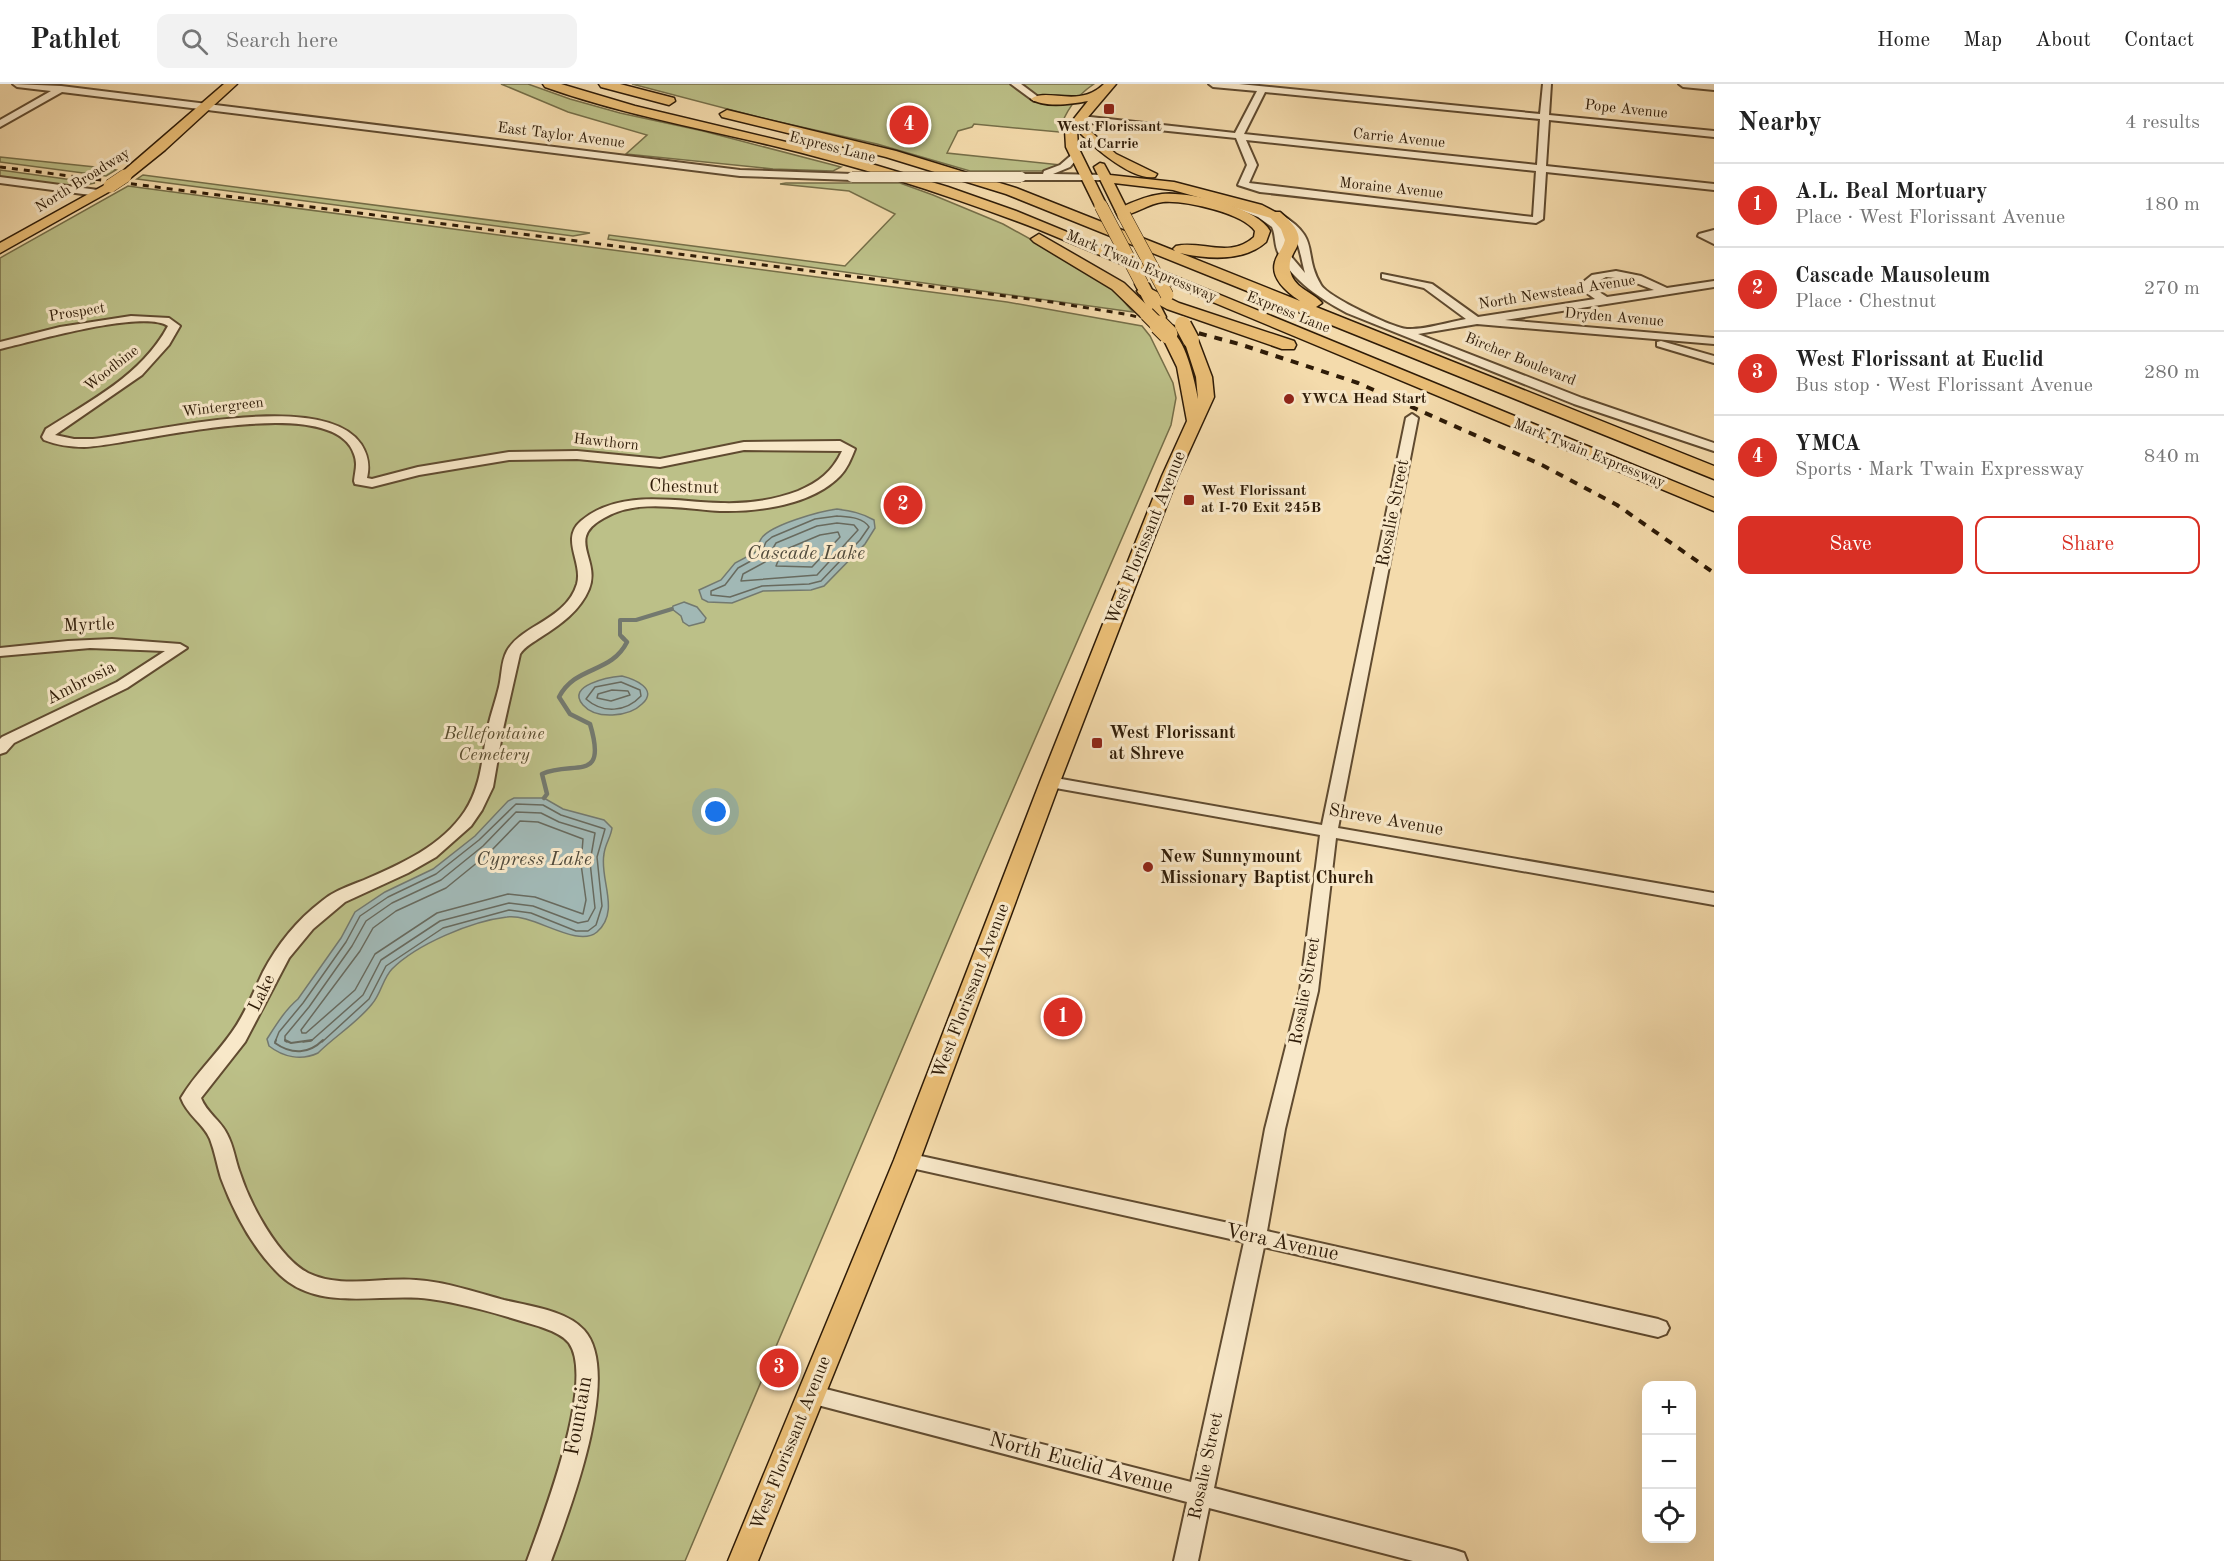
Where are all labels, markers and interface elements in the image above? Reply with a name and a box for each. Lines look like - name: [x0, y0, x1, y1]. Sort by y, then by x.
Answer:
- search box: [157, 14, 577, 68]
- icon: search: [178, 25, 211, 58]
- text: Pathlet: [30, 27, 121, 55]
- text: Search here: [226, 30, 338, 52]
- text: Home: [1877, 30, 1930, 51]
- text: Map: [1963, 30, 2002, 51]
- text: About: [2035, 30, 2091, 51]
- text: Contact: [2124, 30, 2194, 51]
- street label: Pope Avenue: [1584, 98, 1668, 122]
- pin: 4: [890, 102, 928, 147]
- marker: West Florissant at Carrie: [1102, 102, 1116, 116]
- text: Nearby: [1738, 110, 1822, 136]
- text: 4 results: [2125, 113, 2200, 133]
- place label: West Florissant at Carrie: [1056, 120, 1162, 152]
- street label: East Taylor Avenue: [496, 121, 626, 151]
- street label: Carrie Avenue: [1352, 127, 1446, 151]
- street label: Express Lane: [787, 130, 877, 166]
- street label: North Broadway: [33, 146, 133, 216]
- street label: Moraine Avenue: [1338, 176, 1444, 202]
- text: A.L. Beal Mortuary: [1795, 181, 1988, 203]
- text: 1: [1752, 195, 1763, 215]
- text: 180 m: [2144, 195, 2200, 215]
- text: Place · West Florissant Avenue: [1795, 208, 2065, 228]
- street label: Mark Twain Expressway: [1063, 228, 1219, 306]
- text: Cascade Mausoleum: [1795, 265, 1990, 287]
- street label: North Newstead Avenue: [1478, 273, 1637, 313]
- text: 2: [1752, 279, 1763, 299]
- text: 270 m: [2144, 279, 2200, 299]
- street label: Express Lane: [1244, 289, 1332, 337]
- text: Place · Chestnut: [1795, 292, 1936, 312]
- street label: Prospect: [48, 301, 106, 325]
- street label: Dryden Avenue: [1564, 306, 1664, 330]
- street label: Bircher Boulevard: [1462, 331, 1578, 389]
- street label: Woodbine: [82, 343, 142, 395]
- text: West Florissant at Euclid: [1795, 349, 2044, 371]
- text: 3: [1752, 363, 1763, 383]
- text: 280 m: [2144, 363, 2200, 383]
- text: Bus stop · West Florissant Avenue: [1795, 376, 2093, 396]
- marker: YWCA Head Start: [1282, 392, 1296, 406]
- place label: YWCA Head Start: [1301, 392, 1427, 407]
- street label: Wintergreen: [181, 396, 265, 420]
- street label: Mark Twain Expressway: [1511, 417, 1667, 491]
- street label: Hawthorn: [573, 432, 639, 454]
- text: YMCA: [1795, 433, 1861, 455]
- text: 4: [1752, 447, 1763, 467]
- text: 840 m: [2144, 447, 2200, 467]
- street label: West Florissant Avenue: [1103, 448, 1189, 628]
- street label: Rosalie Street: [1374, 458, 1412, 568]
- text: Sports · Mark Twain Expressway: [1795, 460, 2084, 480]
- street label: Chestnut: [649, 477, 719, 497]
- pin: 2: [884, 482, 922, 528]
- place label: West Florissant at I-70 Exit 245B: [1201, 484, 1321, 516]
- marker: West Florissant at I-70 Exit 245B: [1182, 493, 1196, 507]
- button: Save: [1738, 516, 1963, 574]
- button: Share: [1975, 516, 2200, 574]
- water label: Cascade Lake: [747, 544, 865, 564]
- street label: Myrtle: [63, 615, 115, 635]
- street label: Ambrosia: [43, 658, 119, 708]
- place label: West Florissant at Shreve: [1109, 724, 1236, 763]
- park label: Bellefontaine Cemetery: [442, 725, 545, 764]
- marker: West Florissant at Shreve: [1090, 736, 1104, 750]
- your location: [701, 797, 730, 826]
- street label: Shreve Avenue: [1327, 801, 1445, 839]
- place label: New Sunnymount Missionary Baptist Church: [1160, 848, 1374, 887]
- water label: Cypress Lake: [476, 850, 592, 870]
- marker: New Sunnymount Missionary Baptist Church: [1141, 860, 1155, 874]
- street label: West Florissant Avenue: [929, 901, 1013, 1081]
- street label: Rosalie Street: [1287, 936, 1323, 1046]
- street label: Lake: [245, 972, 279, 1014]
- pin: 1: [1044, 994, 1082, 1040]
- street label: Vera Avenue: [1223, 1221, 1341, 1265]
- pin: 3: [760, 1346, 798, 1390]
- street label: West Florissant Avenue: [748, 1353, 834, 1533]
- street label: Fountain: [562, 1375, 596, 1457]
- map controls: [1642, 1381, 1696, 1543]
- button: +: [1642, 1381, 1696, 1435]
- street label: Rosalie Street: [1186, 1411, 1226, 1521]
- street label: North Euclid Avenue: [987, 1429, 1175, 1499]
- button: −: [1642, 1435, 1696, 1489]
- button: locate: [1642, 1489, 1696, 1543]

